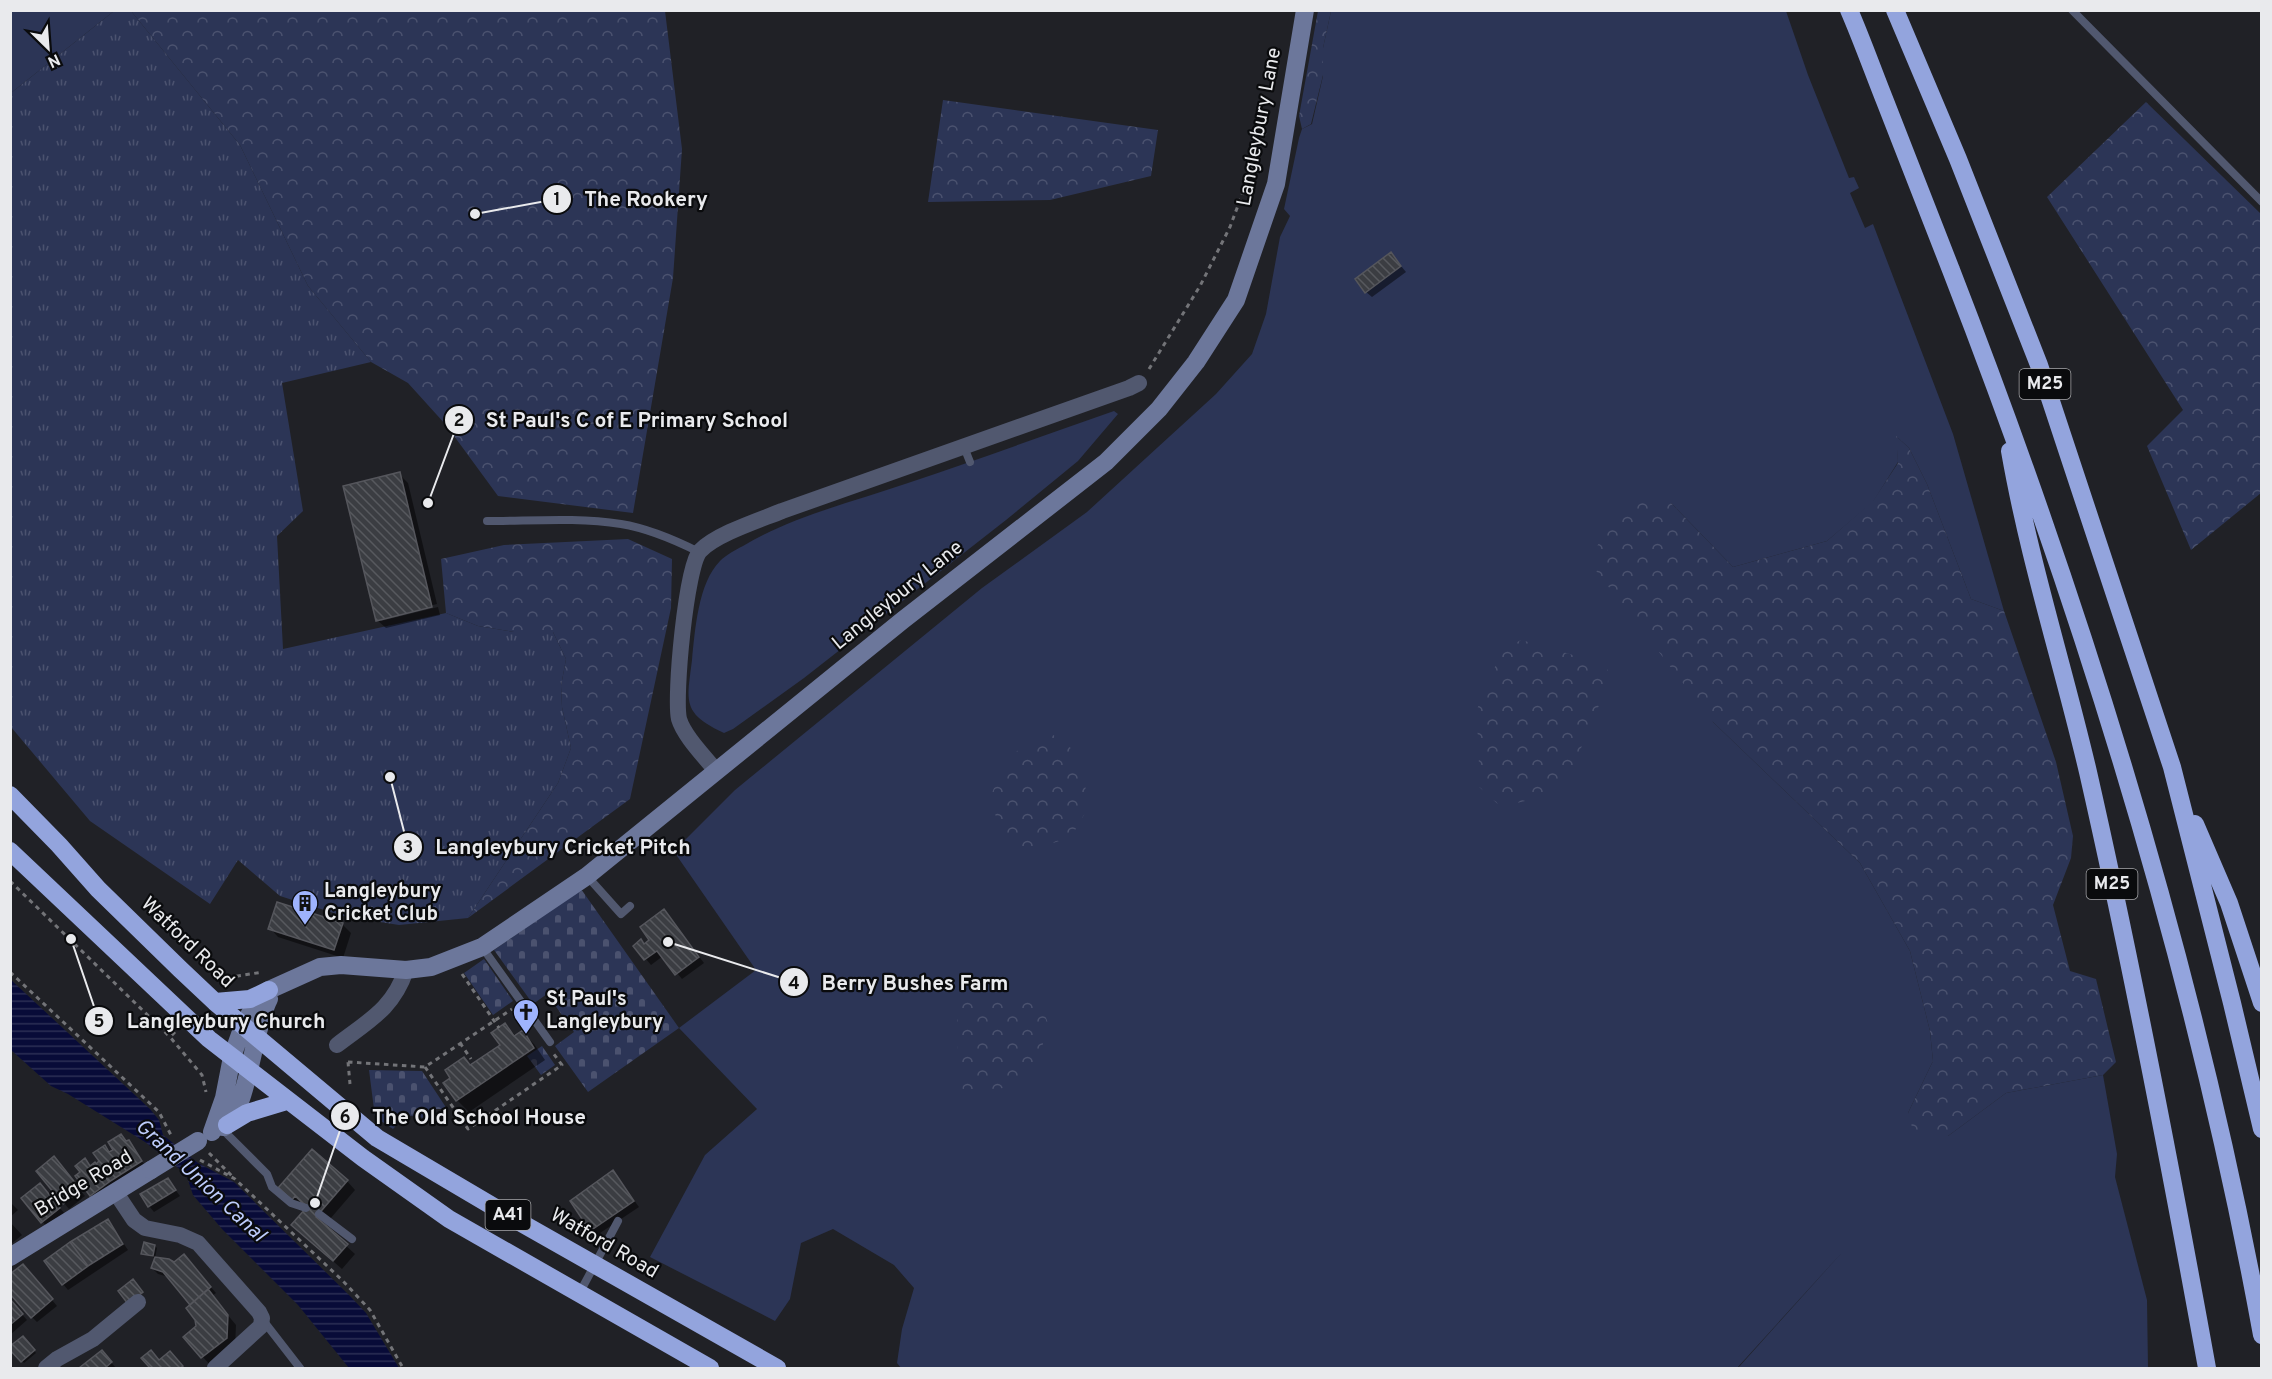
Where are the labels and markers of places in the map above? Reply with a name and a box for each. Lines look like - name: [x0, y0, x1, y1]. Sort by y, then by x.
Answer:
- callout: The Rookery: [542, 180, 720, 219]
- callout: St Paul's C of E Primary School: [444, 400, 800, 439]
- callout: Langleybury Cricket Pitch: [393, 828, 703, 867]
- place label: Langleybury Cricket Club: [324, 879, 441, 928]
- building icon: Langleybury Cricket Club: [290, 888, 320, 926]
- callout: Berry Bushes Farm: [779, 963, 1020, 1002]
- place label: St Paul's Langleybury: [546, 987, 663, 1036]
- church icon: St Paul's Langleybury: [511, 997, 541, 1035]
- callout: Langleybury Church: [84, 1002, 337, 1041]
- callout: The Old School House: [330, 1097, 598, 1136]

